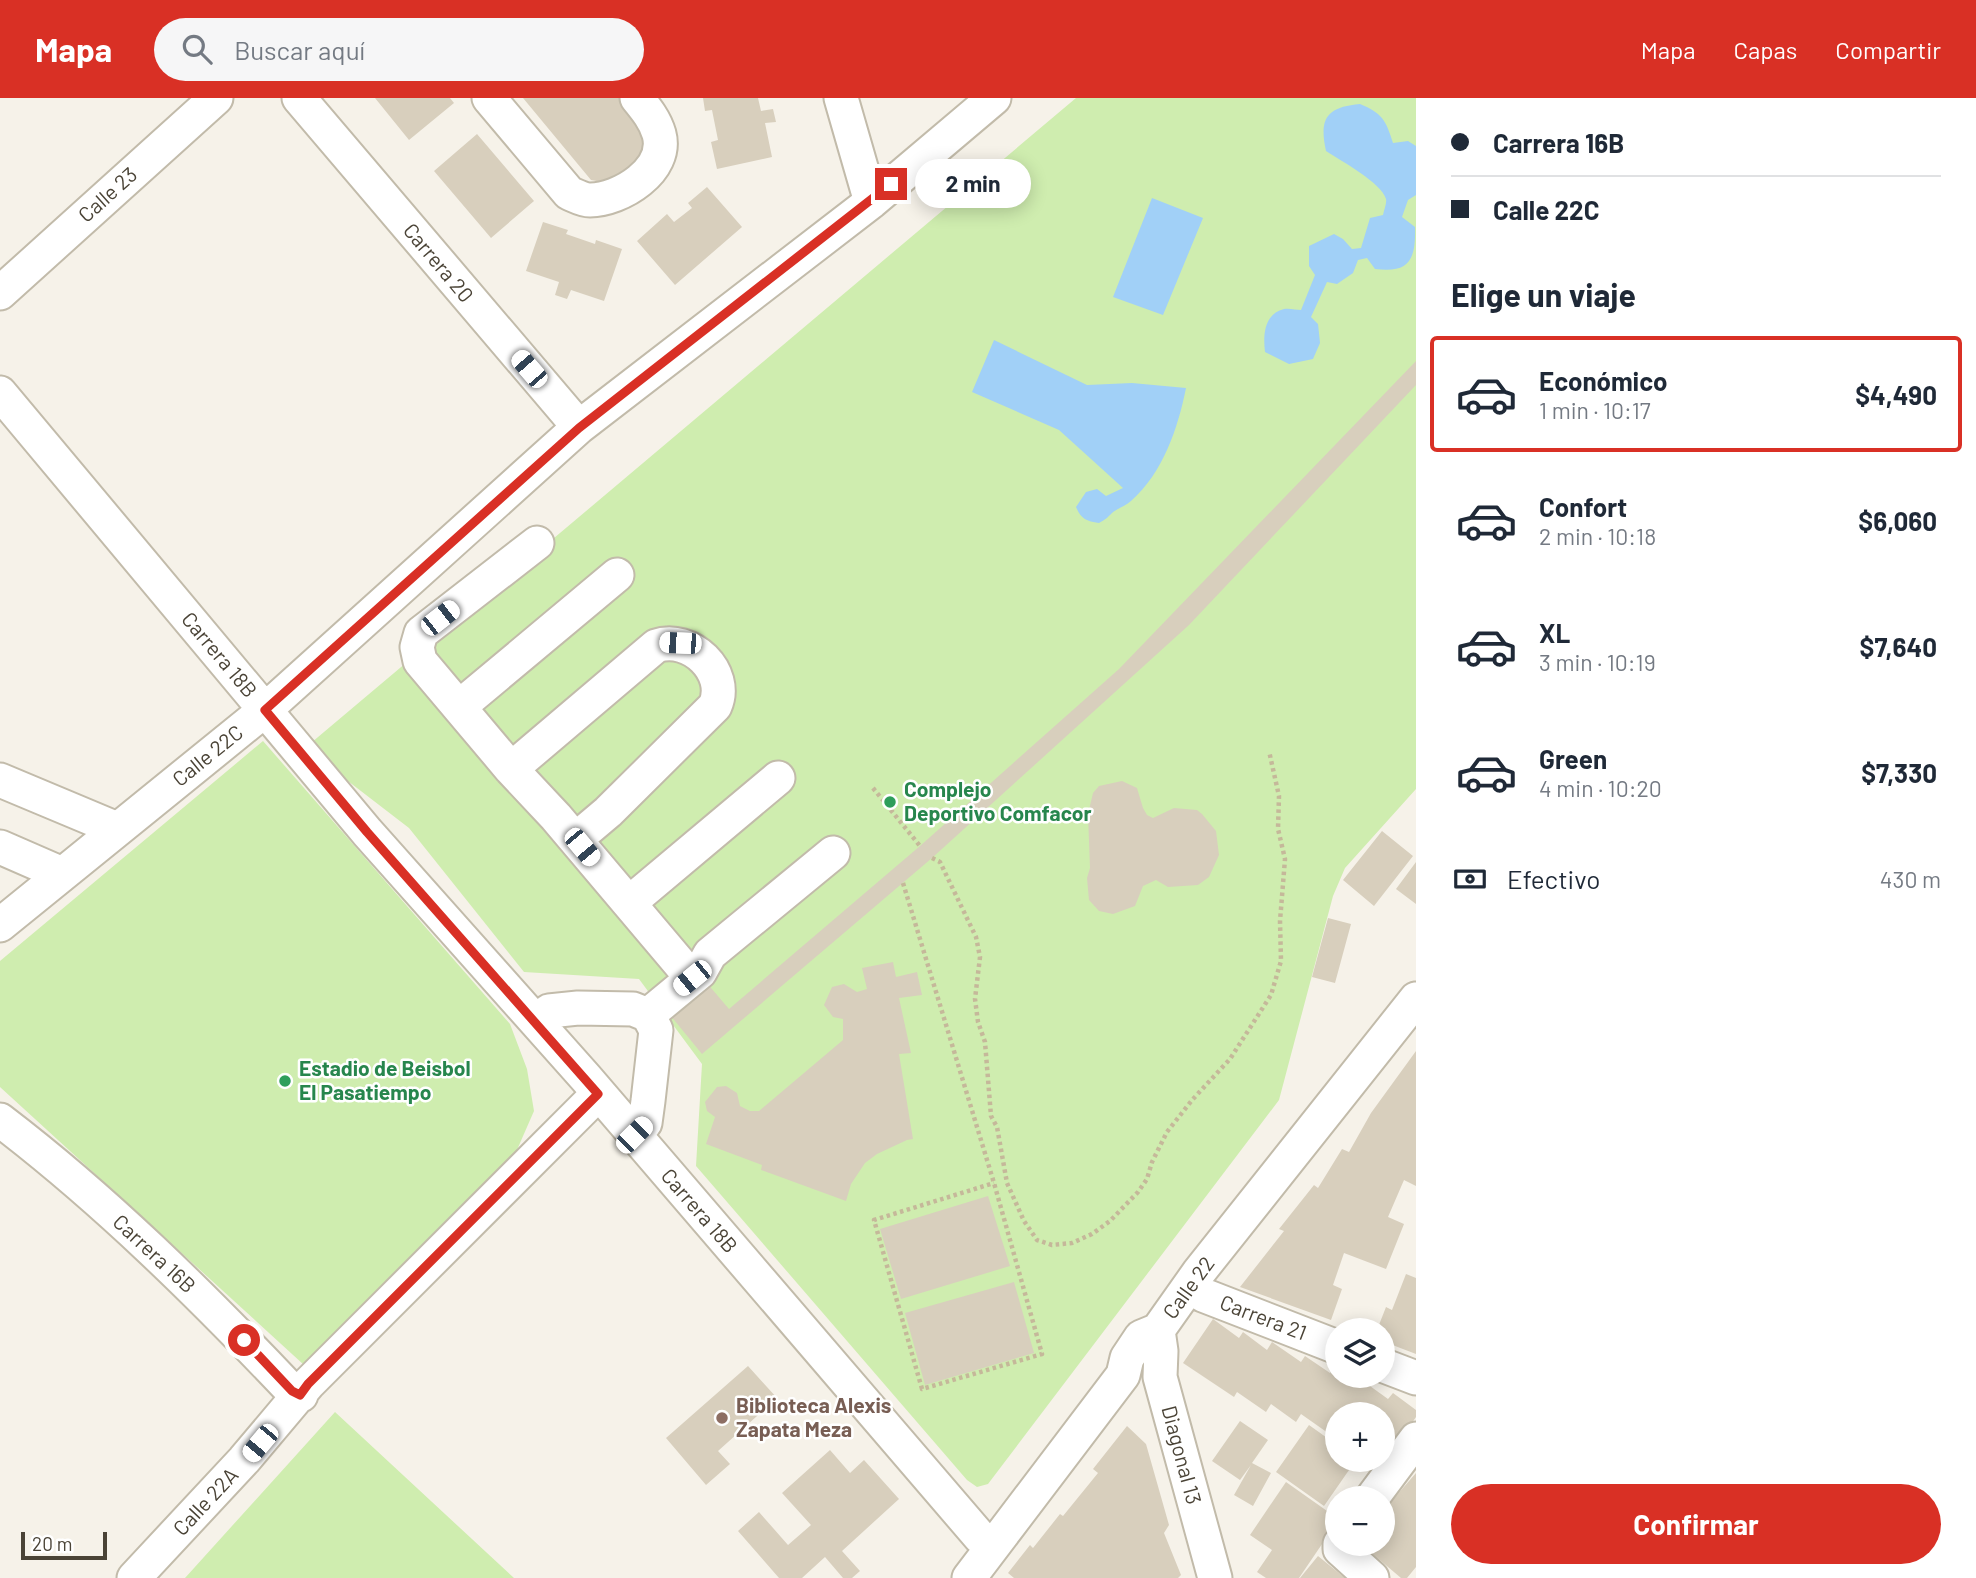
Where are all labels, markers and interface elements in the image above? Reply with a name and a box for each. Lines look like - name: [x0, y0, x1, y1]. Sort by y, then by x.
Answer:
- search box: [154, 18, 644, 81]
- text: Mapa: [35, 29, 112, 69]
- icon: search: [178, 30, 216, 68]
- text: Buscar aquí: [234, 34, 365, 65]
- text: Mapa: [1641, 35, 1696, 64]
- text: Capas: [1734, 35, 1797, 64]
- text: Compartir: [1835, 35, 1941, 64]
- text: Carrera 16B: [1493, 127, 1624, 158]
- callout: 2 min: [916, 160, 1031, 208]
- street label: Calle 23: [72, 161, 141, 227]
- route end: [875, 168, 907, 200]
- text: 2 min: [945, 169, 1001, 197]
- text: Calle 22C: [1493, 194, 1599, 225]
- street label: Carrera 20: [399, 217, 479, 307]
- text: Elige un viaje: [1451, 275, 1636, 313]
- car: [508, 346, 551, 392]
- icon: car: [1455, 363, 1518, 426]
- text: Económico: [1539, 365, 1668, 396]
- text: $4,490: [1855, 379, 1937, 410]
- text: 1 min · 10:17: [1539, 396, 1651, 424]
- icon: car: [1455, 489, 1518, 552]
- text: Confort: [1539, 491, 1627, 522]
- text: $6,060: [1858, 505, 1937, 536]
- text: 2 min · 10:18: [1539, 522, 1656, 550]
- car: [417, 597, 464, 639]
- street label: Carrera 18B: [177, 606, 263, 702]
- icon: car: [1455, 615, 1518, 678]
- text: XL: [1539, 617, 1570, 648]
- text: $7,640: [1860, 631, 1937, 662]
- car: [659, 632, 702, 654]
- text: 3 min · 10:19: [1539, 648, 1656, 676]
- street label: Calle 22C: [167, 719, 247, 791]
- icon: car: [1455, 741, 1518, 804]
- text: Green: [1539, 743, 1607, 774]
- text: $7,330: [1861, 757, 1937, 788]
- text: 4 min · 10:20: [1539, 774, 1662, 802]
- place label: Complejo Deportivo Comfacor: [904, 776, 1092, 825]
- marker: Complejo Deportivo Comfacor: [882, 794, 898, 810]
- car: [561, 824, 604, 870]
- icon: cash: [1451, 860, 1489, 898]
- text: Efectivo: [1507, 863, 1600, 894]
- text: 430 m: [1880, 865, 1941, 893]
- car: [670, 957, 715, 999]
- place label: Estadio de Beisbol El Pasatiempo: [299, 1055, 471, 1104]
- marker: Estadio de Beisbol El Pasatiempo: [277, 1073, 293, 1089]
- car: [612, 1113, 657, 1157]
- street label: Carrera 18B: [657, 1163, 744, 1257]
- street label: Carrera 16B: [109, 1208, 201, 1297]
- street label: Calle 22: [1157, 1251, 1219, 1323]
- street label: Carrera 21: [1217, 1289, 1310, 1344]
- map controls: [1325, 1318, 1395, 1556]
- button: layers: [1325, 1318, 1395, 1388]
- route start: [228, 1324, 260, 1356]
- place label: Biblioteca Alexis Zapata Meza: [736, 1392, 891, 1441]
- button: +: [1325, 1402, 1395, 1472]
- street label: Diagonal 13: [1157, 1403, 1208, 1507]
- marker: Biblioteca Alexis Zapata Meza: [714, 1410, 730, 1426]
- car: [239, 1420, 282, 1466]
- street label: Calle 22A: [167, 1462, 243, 1540]
- button: Confirmar: [1451, 1484, 1941, 1564]
- button: −: [1325, 1486, 1395, 1556]
- scale bar: [21, 1529, 107, 1561]
- text: 20 m: [32, 1532, 72, 1555]

